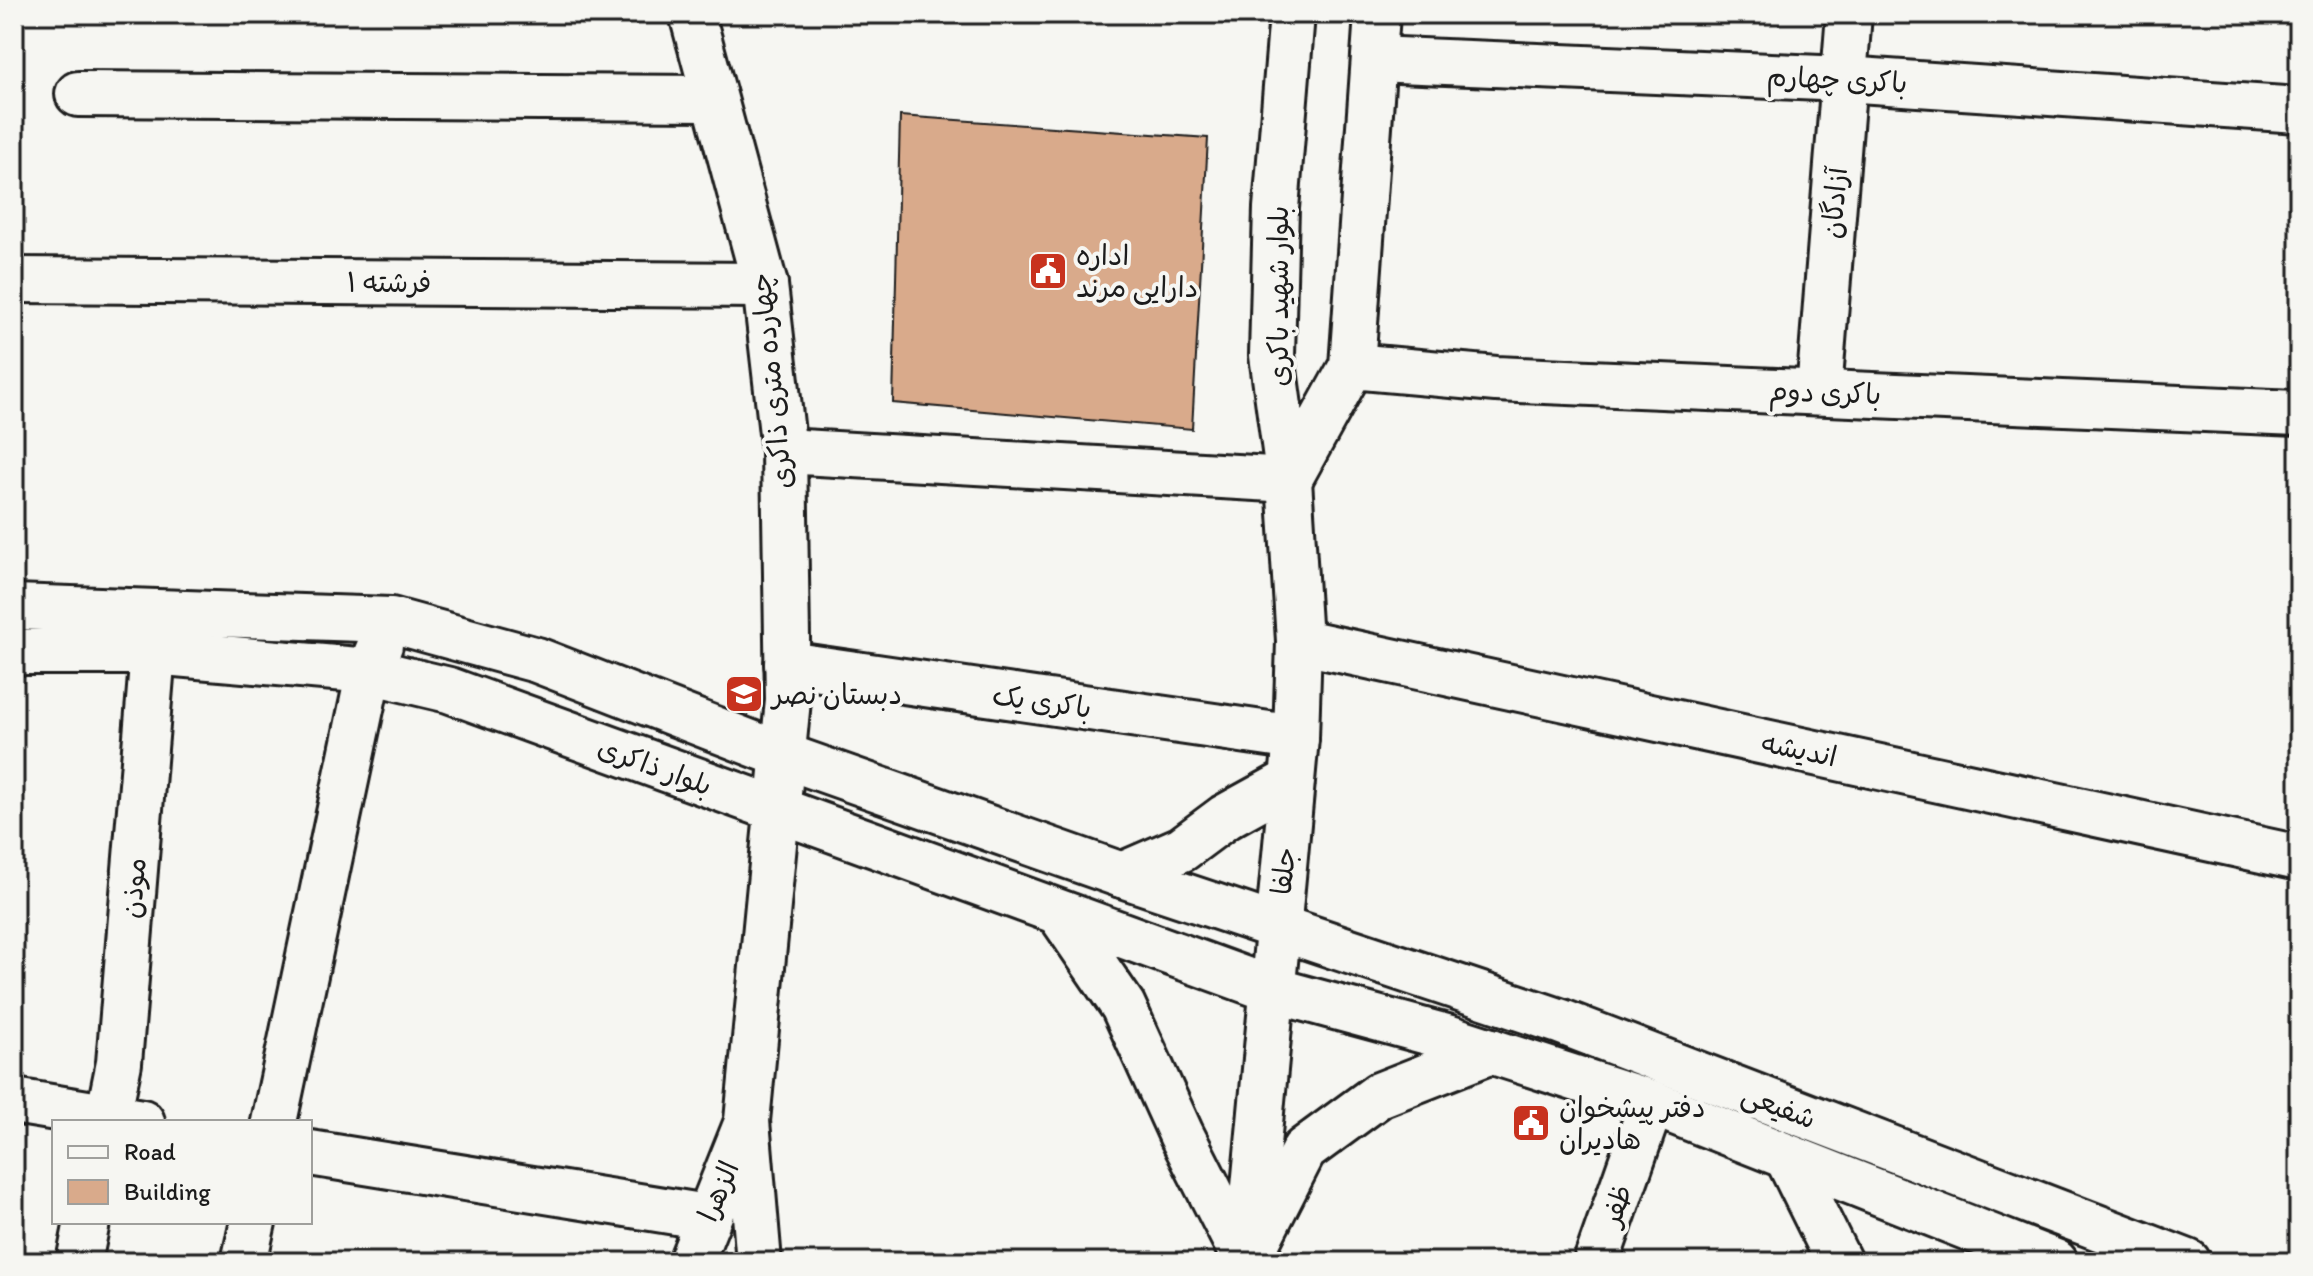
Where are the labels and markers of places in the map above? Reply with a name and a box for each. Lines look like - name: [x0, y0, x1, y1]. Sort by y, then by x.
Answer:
- place label: اداره دارایی مرند: [1076, 238, 1198, 305]
- public building icon: اداره دارایی مرند: [1027, 250, 1069, 292]
- school or university icon: دبستان نصر: [723, 673, 765, 715]
- place label: دبستان نصر: [770, 677, 902, 712]
- place label: دفتر پیشخوان هادیران: [1559, 1090, 1706, 1156]
- public building icon: دفتر پیشخوان هادیران: [1510, 1102, 1552, 1144]

